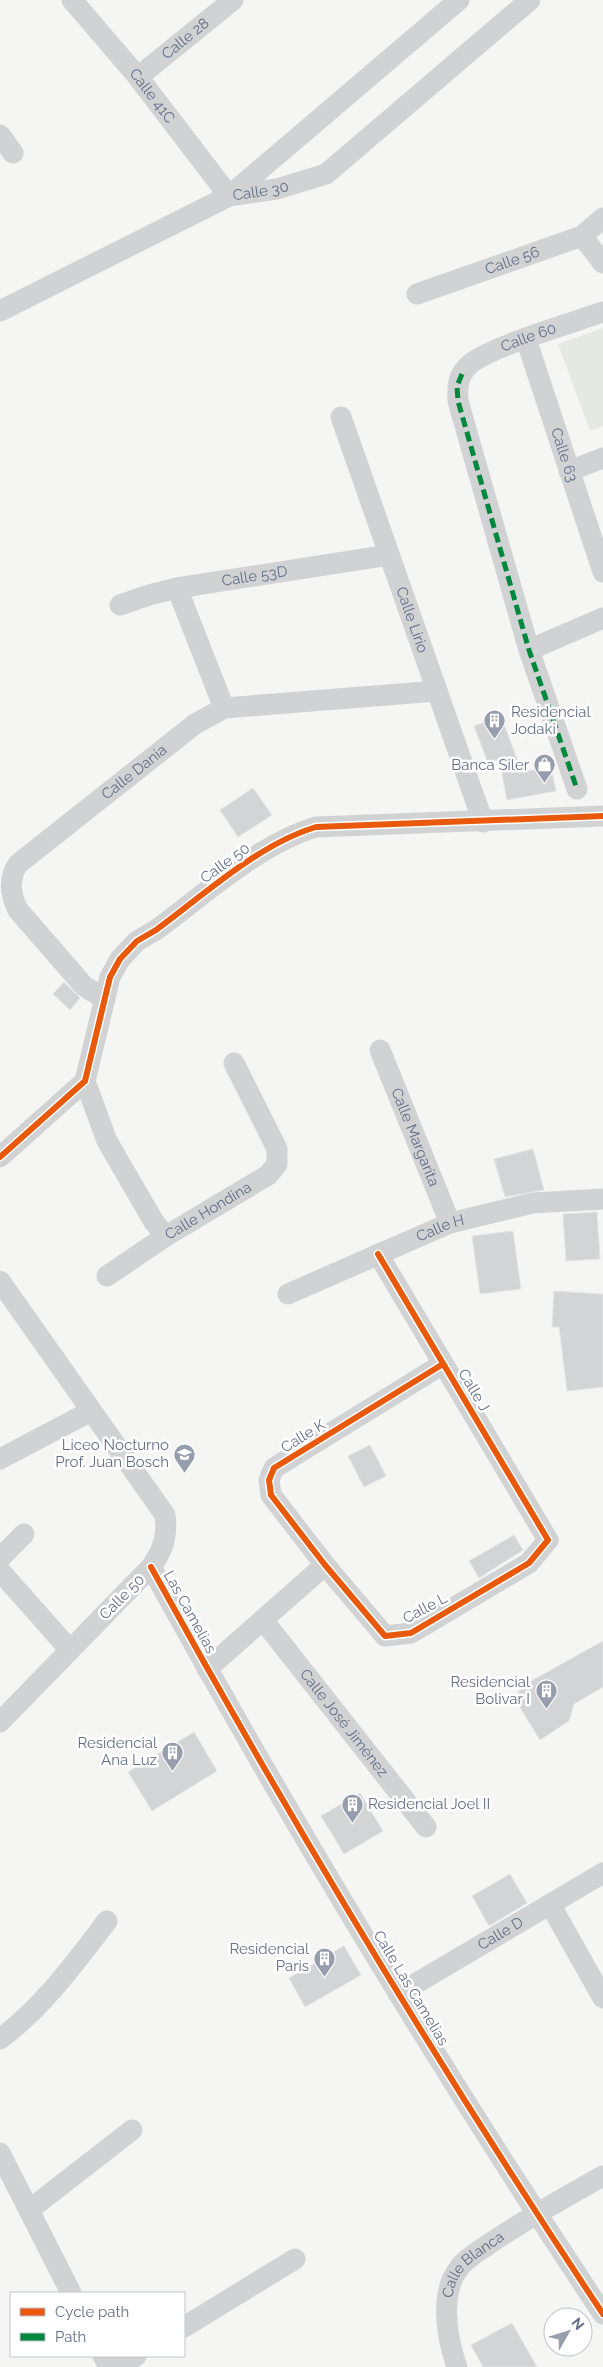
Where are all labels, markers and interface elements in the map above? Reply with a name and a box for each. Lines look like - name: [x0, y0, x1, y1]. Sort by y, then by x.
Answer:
- street label: Calle 28: [158, 14, 213, 63]
- street label: Calle 41C: [126, 65, 179, 127]
- street label: Calle 30: [231, 177, 291, 204]
- street label: Calle 56: [483, 243, 542, 278]
- street label: Calle 60: [498, 319, 558, 356]
- street label: Calle 63: [547, 425, 582, 484]
- street label: Calle 53D: [220, 562, 289, 590]
- street label: Calle Lirio: [392, 584, 432, 655]
- place label: Residencial Jodaki: [511, 703, 591, 738]
- building icon: Residencial Jodaki: [483, 709, 507, 740]
- street label: Calle Dania: [98, 741, 171, 803]
- shop icon: Banca Siler: [533, 753, 557, 784]
- place label: Banca Siler: [451, 756, 530, 774]
- street label: Calle 50: [197, 839, 253, 887]
- street label: Calle Margarita: [387, 1085, 443, 1189]
- street label: Calle Hondina: [162, 1178, 255, 1244]
- street label: Calle H: [413, 1211, 466, 1246]
- street label: Calle J: [454, 1366, 494, 1414]
- street label: Calle K: [277, 1415, 329, 1457]
- place label: Liceo Nocturno Prof. Juan Bosch: [55, 1436, 169, 1471]
- school or university icon: Liceo Nocturno Prof. Juan Bosch: [173, 1442, 197, 1473]
- street label: Las Camelias: [160, 1567, 220, 1657]
- street label: Calle 50: [96, 1571, 148, 1623]
- street label: Calle L: [400, 1589, 451, 1627]
- street label: Calle José Jiménez: [296, 1665, 392, 1780]
- place label: Residencial Bolivar I: [450, 1673, 531, 1708]
- building icon: Residencial Bolivar I: [534, 1679, 558, 1710]
- place label: Residencial Ana Luz: [77, 1734, 158, 1769]
- building icon: Residencial Ana Luz: [161, 1740, 185, 1771]
- building icon: Residencial Joel II: [340, 1792, 364, 1823]
- place label: Residencial Joel II: [368, 1795, 490, 1813]
- street label: Calle D: [474, 1913, 527, 1954]
- street label: Calle Las Camelias: [370, 1927, 452, 2049]
- place label: Residencial Paris: [229, 1940, 310, 1975]
- building icon: Residencial Paris: [313, 1946, 337, 1977]
- street label: Calle Blanca: [439, 2228, 507, 2299]
- legend: [10, 2292, 185, 2357]
- text: Cycle path: [55, 2303, 129, 2321]
- north arrow: [543, 2307, 593, 2357]
- text: N: [569, 2315, 588, 2333]
- text: Path: [55, 2328, 86, 2346]

